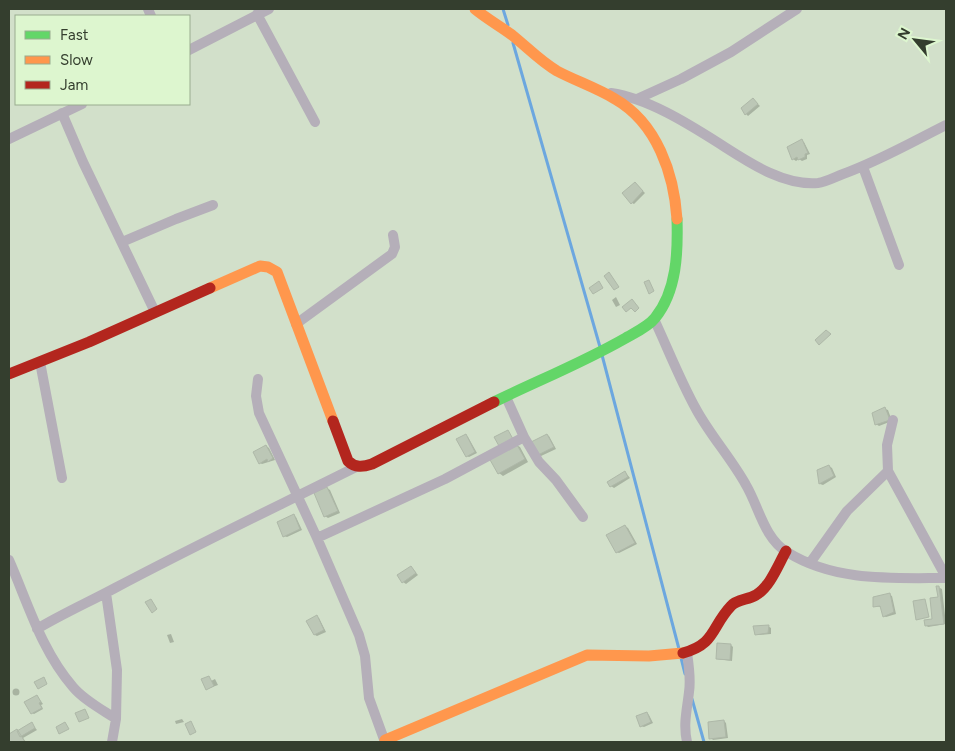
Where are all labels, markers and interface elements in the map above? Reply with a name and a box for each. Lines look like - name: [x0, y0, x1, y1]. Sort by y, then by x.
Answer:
- legend: [15, 15, 190, 105]
- north arrow: [890, 15, 940, 65]
- text: N: [894, 25, 914, 43]
- text: Fast: [60, 26, 89, 44]
- text: Slow: [60, 51, 93, 69]
- text: Jam: [60, 76, 88, 94]

